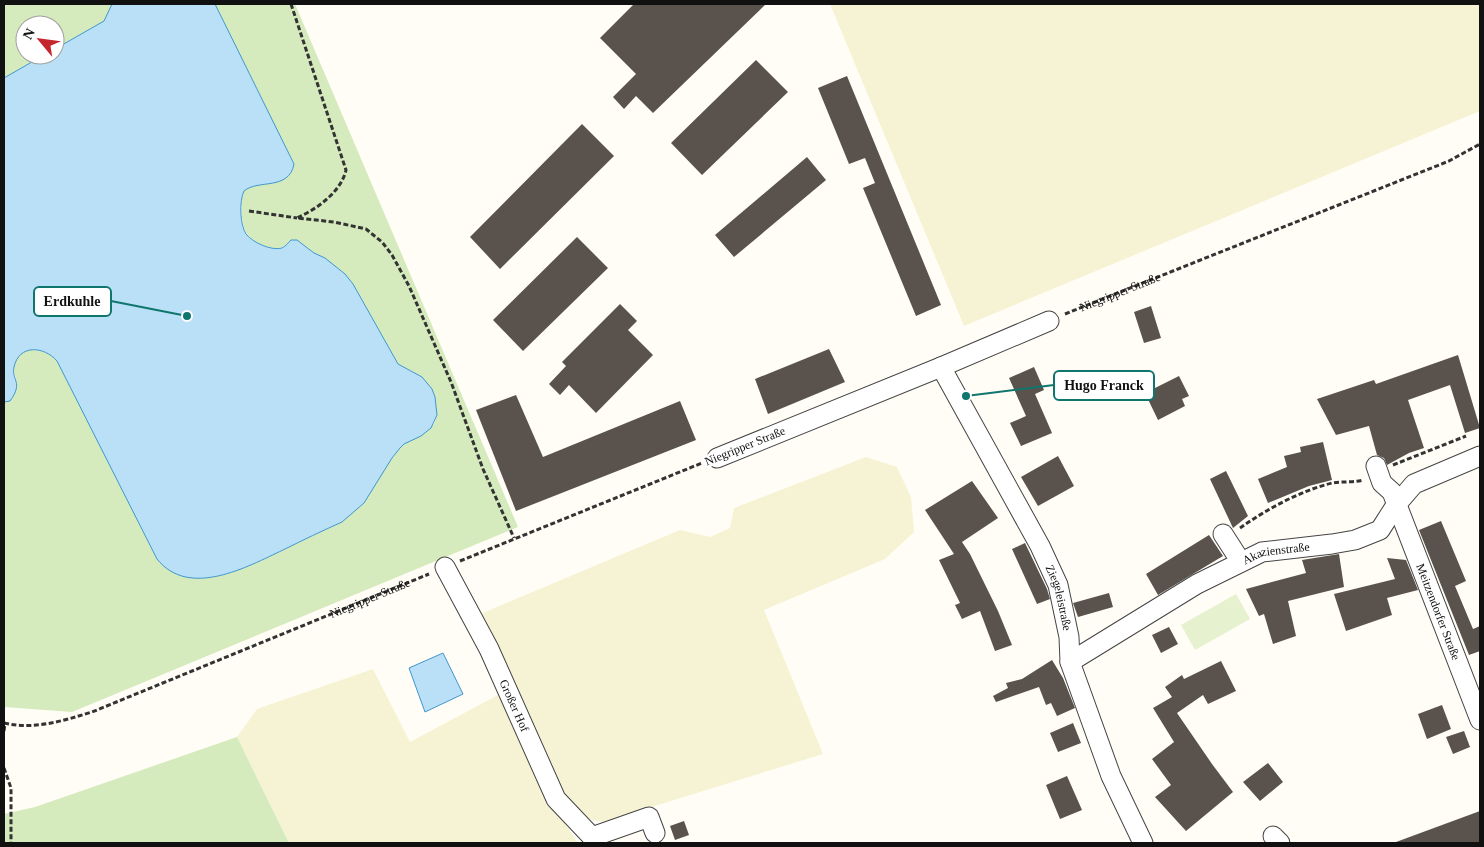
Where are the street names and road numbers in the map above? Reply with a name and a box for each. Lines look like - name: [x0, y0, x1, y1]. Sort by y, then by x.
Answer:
- street label: Niegripper Straße: [1077, 270, 1162, 315]
- street label: Niegripper Straße: [703, 423, 787, 469]
- street label: Akazienstraße: [1240, 540, 1310, 567]
- street label: Meitzendorfer Straße: [1413, 562, 1463, 662]
- street label: Ziegeleistraße: [1043, 563, 1074, 632]
- street label: Niegripper Straße: [328, 576, 412, 621]
- street label: Großer Hof: [497, 677, 532, 734]

